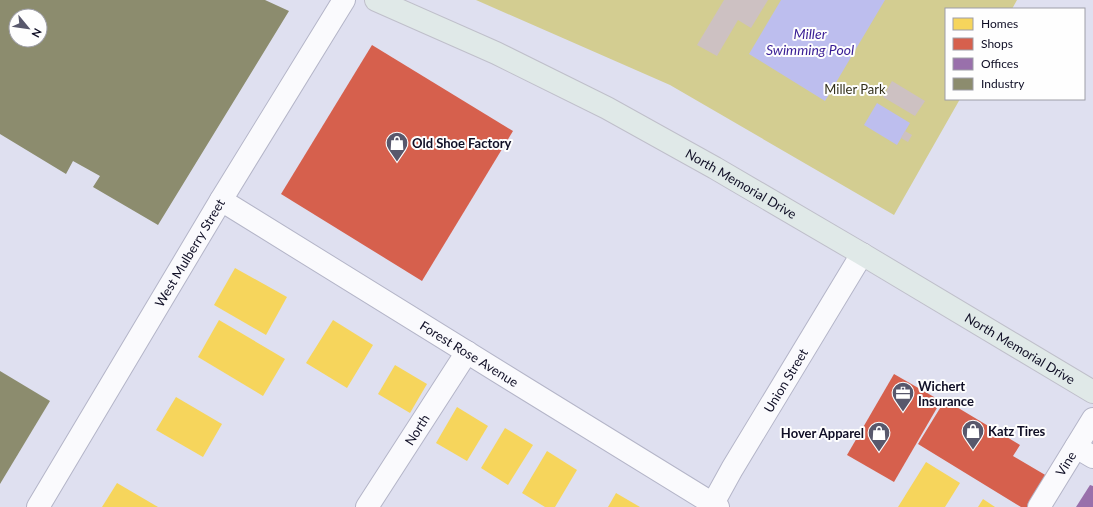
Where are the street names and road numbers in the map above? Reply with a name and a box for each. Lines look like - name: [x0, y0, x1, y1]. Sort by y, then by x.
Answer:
- street label: North Memorial Drive: [683, 145, 800, 222]
- street label: West Mulberry Street: [151, 195, 228, 310]
- street label: North Memorial Drive: [962, 309, 1078, 388]
- street label: Forest Rose Avenue: [417, 317, 522, 390]
- street label: Union Street: [760, 345, 811, 415]
- street label: North: [401, 411, 433, 448]
- street label: Vine: [1052, 448, 1079, 479]

